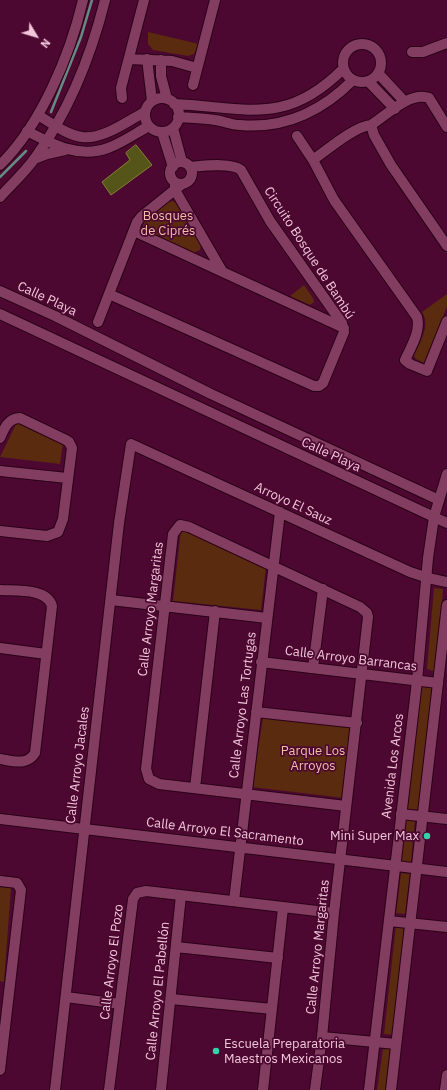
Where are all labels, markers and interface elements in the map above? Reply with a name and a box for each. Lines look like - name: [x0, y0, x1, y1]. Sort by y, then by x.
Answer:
- north arrow: [16, 16, 56, 56]
- text: N: [37, 36, 53, 51]
- street label: Circuito Bosque de Bambú: [260, 184, 358, 322]
- park label: Bosques de Ciprés: [141, 208, 195, 239]
- street label: Calle Playa: [15, 278, 79, 320]
- street label: Calle Playa: [299, 434, 363, 476]
- street label: Arroyo El Sauz: [252, 479, 334, 529]
- street label: Calle Arroyo Margaritas: [135, 541, 167, 677]
- street label: Calle Arroyo Las Tortugas: [226, 631, 260, 779]
- street label: Calle Arroyo Barrancas: [284, 643, 418, 675]
- street label: Calle Arroyo Jacales: [63, 705, 93, 825]
- street label: Avenida Los Arcos: [379, 713, 407, 819]
- park label: Parque Los Arroyos: [281, 743, 345, 774]
- street label: Calle Arroyo El Sacramento: [145, 815, 305, 849]
- place label: Mini Super Max: [330, 828, 419, 844]
- marker: Mini Super Max: [422, 831, 432, 841]
- street label: Calle Arroyo Margaritas: [303, 879, 333, 1015]
- street label: Calle Arroyo El Pozo: [97, 903, 127, 1021]
- street label: Calle Arroyo El Pabellón: [143, 921, 173, 1061]
- place label: Escuela Preparatoria Maestros Mexicanos: [224, 1036, 345, 1067]
- marker: Escuela Preparatoria Maestros Mexicanos: [211, 1046, 221, 1056]

